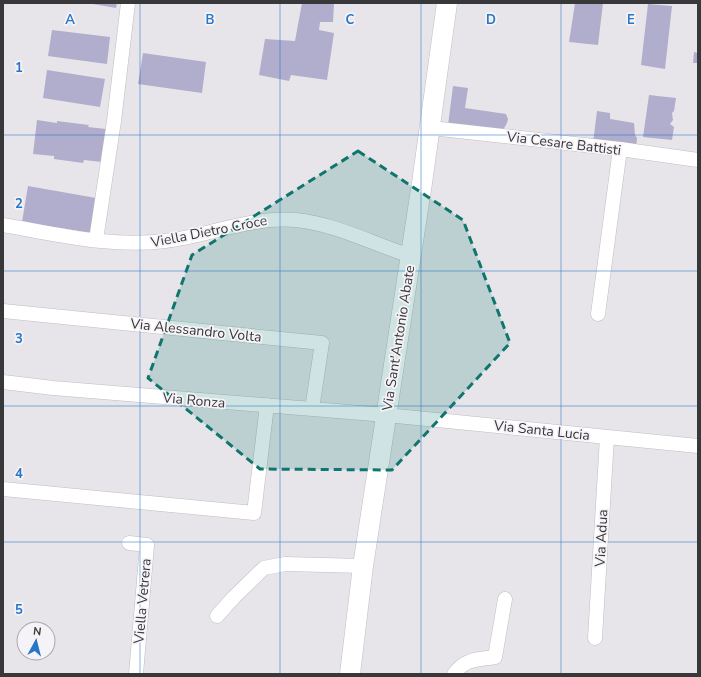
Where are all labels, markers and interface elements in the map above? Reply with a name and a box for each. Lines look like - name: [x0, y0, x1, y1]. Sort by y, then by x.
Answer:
- text: A: [65, 11, 75, 29]
- text: B: [206, 11, 215, 29]
- text: C: [346, 11, 355, 29]
- text: D: [486, 11, 496, 29]
- text: E: [627, 11, 635, 29]
- text: 1: [15, 59, 23, 77]
- street label: Via Cesare Battisti: [505, 127, 622, 160]
- text: 2: [15, 195, 23, 213]
- street label: Viella Dietro Croce: [148, 211, 269, 252]
- street label: Via Sant'Antonio Abate: [377, 264, 419, 413]
- street label: Via Alessandro Volta: [128, 314, 263, 347]
- text: 3: [15, 330, 23, 348]
- street label: Via Ronza: [161, 388, 226, 413]
- street label: Via Santa Lucia: [492, 416, 591, 445]
- text: 4: [15, 465, 23, 483]
- street label: Via Adua: [590, 509, 612, 568]
- street label: Viella Vetrera: [129, 558, 156, 645]
- text: 5: [15, 601, 23, 619]
- north arrow: [16, 621, 56, 661]
- text: N: [32, 624, 42, 640]

